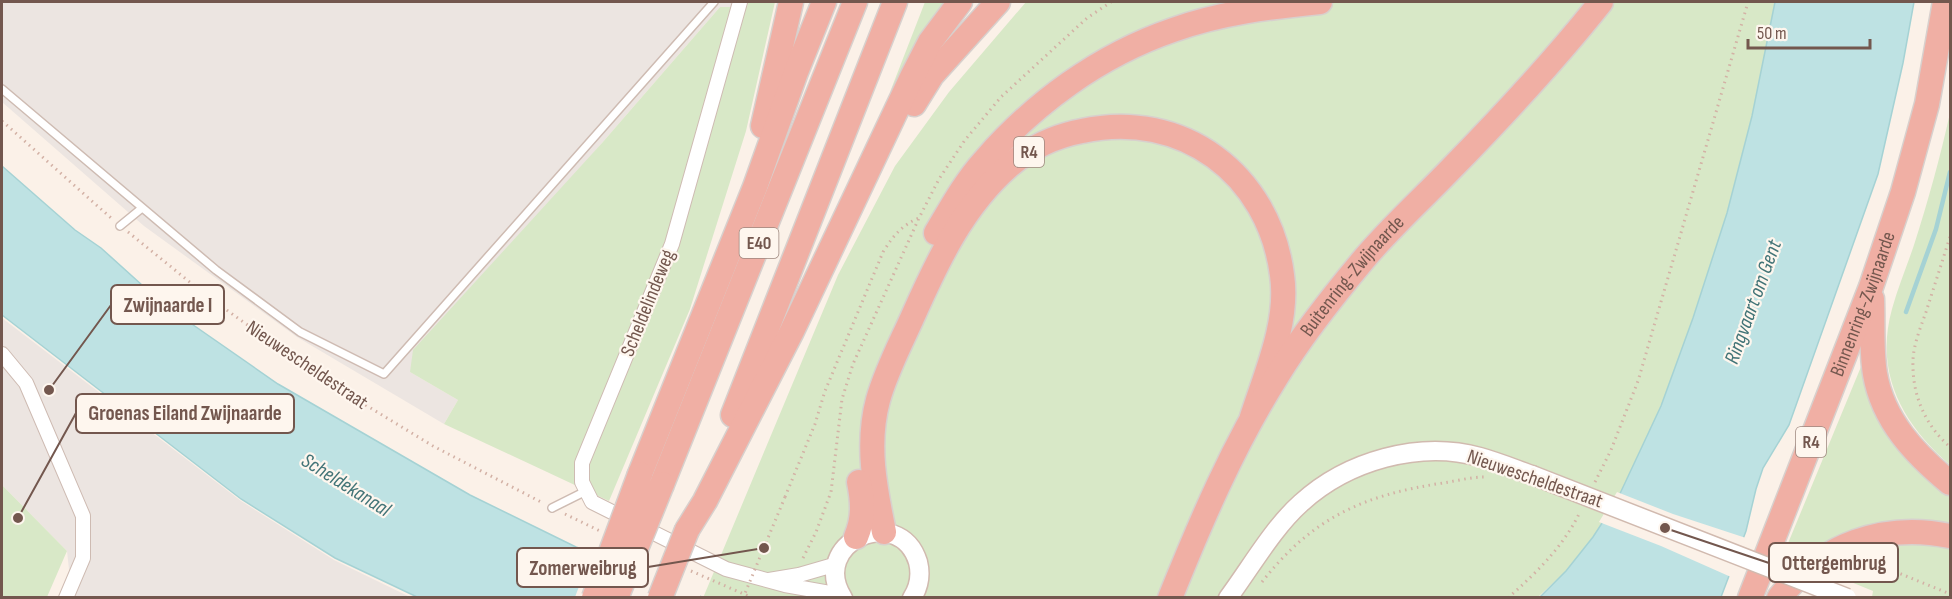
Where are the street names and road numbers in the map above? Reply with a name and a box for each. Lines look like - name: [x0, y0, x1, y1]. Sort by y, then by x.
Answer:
- road number: R4: [1014, 137, 1044, 167]
- street label: Buitenring-Zwijnaarde: [1295, 211, 1409, 341]
- road number: E40: [740, 228, 778, 258]
- street label: Binnenring-Zwijnaarde: [1825, 229, 1901, 380]
- street label: Scheldelindeweg: [616, 246, 680, 360]
- street label: Nieuwescheldestraat: [242, 315, 372, 415]
- road number: R4: [1796, 427, 1826, 457]
- street label: Nieuwescheldestraat: [1464, 445, 1606, 513]

